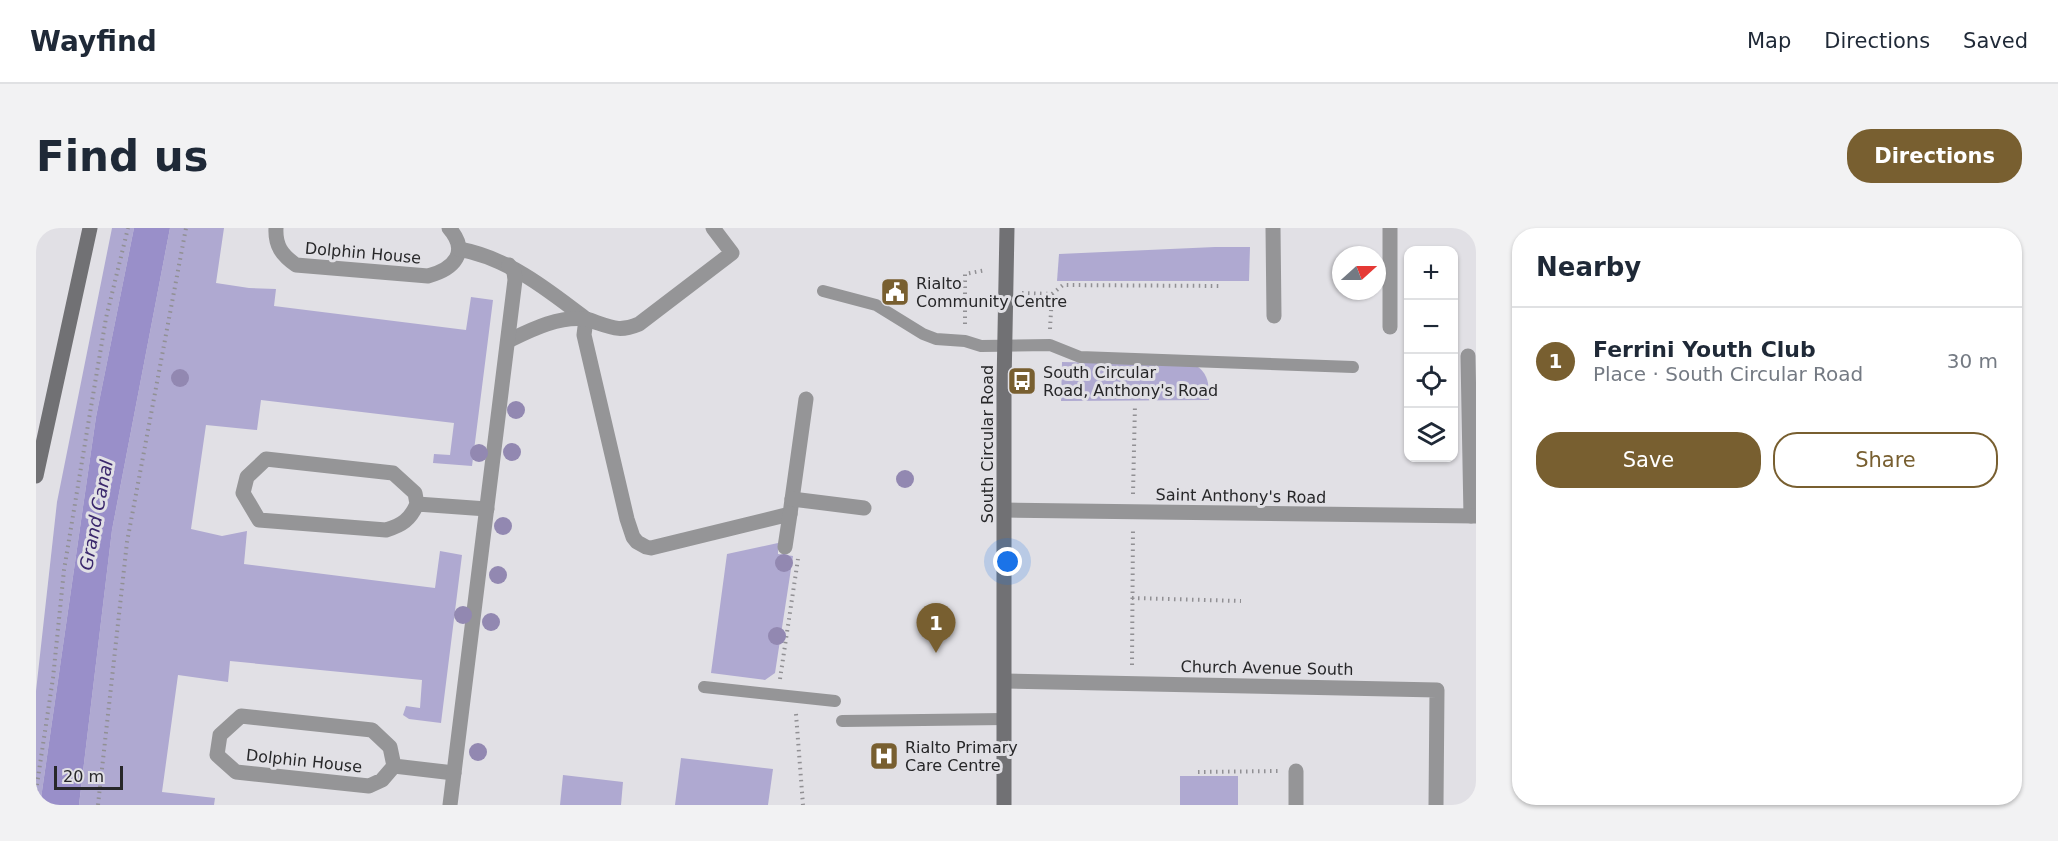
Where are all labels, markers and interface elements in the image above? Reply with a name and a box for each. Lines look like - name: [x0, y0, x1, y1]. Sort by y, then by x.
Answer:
- text: Wayfind: [30, 25, 157, 58]
- text: Map: [1747, 29, 1791, 53]
- text: Directions: [1824, 29, 1930, 53]
- text: Saved: [1963, 29, 2028, 53]
- button: Directions: [1847, 129, 2022, 183]
- text: Find us: [36, 132, 209, 181]
- street label: Dolphin House: [304, 238, 422, 268]
- north arrow: [1332, 246, 1386, 300]
- map controls: [1404, 246, 1458, 462]
- button: +: [1404, 246, 1458, 300]
- text: Nearby: [1536, 252, 1641, 282]
- place label: Rialto Community Centre: [916, 274, 1067, 311]
- public building icon: Rialto Community Centre: [879, 276, 911, 308]
- button: −: [1404, 300, 1458, 354]
- text: Ferrini Youth Club: [1593, 337, 1816, 362]
- text: 1: [1549, 349, 1562, 373]
- text: 30 m: [1947, 349, 1998, 373]
- button: locate: [1404, 354, 1458, 408]
- text: Place · South Circular Road: [1593, 362, 1863, 386]
- place label: South Circular Road, Anthony's Road: [1043, 363, 1218, 400]
- street label: South Circular Road: [978, 365, 997, 523]
- bus stop icon: South Circular Road, Anthony's Road: [1006, 365, 1038, 397]
- button: layers: [1404, 408, 1458, 462]
- button: Save: [1536, 432, 1761, 488]
- button: Share: [1773, 432, 1998, 488]
- water label: Grand Canal: [75, 458, 117, 572]
- street label: Saint Anthony's Road: [1155, 485, 1327, 507]
- your location: [993, 547, 1022, 576]
- pin: 1: [916, 604, 956, 653]
- street label: Church Avenue South: [1180, 657, 1354, 679]
- place label: Rialto Primary Care Centre: [905, 738, 1018, 775]
- hospital icon: Rialto Primary Care Centre: [868, 740, 900, 772]
- street label: Dolphin House: [245, 745, 363, 777]
- scale bar: [54, 763, 123, 790]
- text: 20 m: [63, 767, 104, 786]

